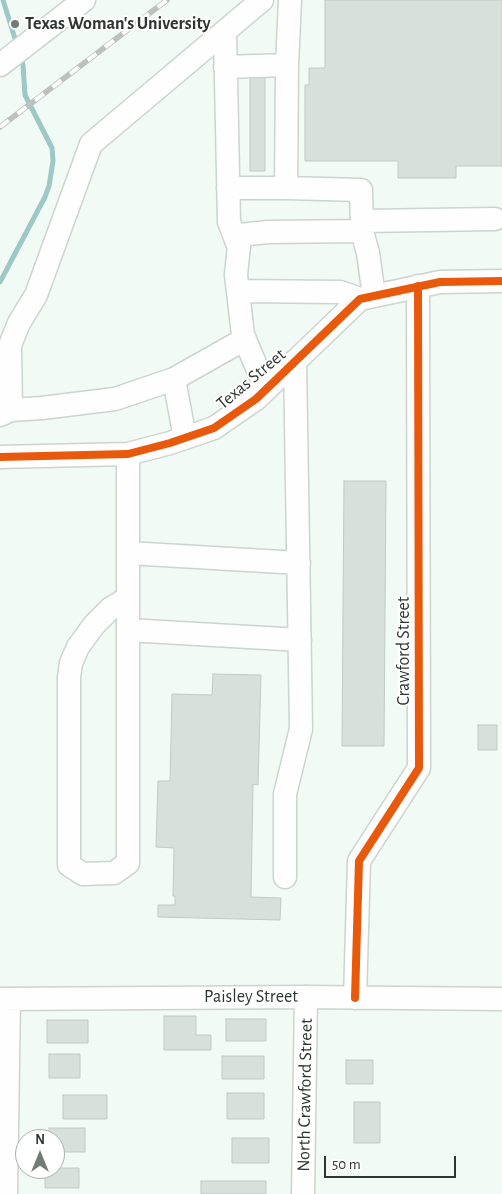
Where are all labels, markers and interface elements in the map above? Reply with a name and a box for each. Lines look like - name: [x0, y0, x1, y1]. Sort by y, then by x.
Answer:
- place label: Texas Woman's University: [25, 13, 211, 35]
- marker: Texas Woman's University: [9, 18, 21, 30]
- street label: Texas Street: [212, 344, 290, 414]
- street label: Crawford Street: [393, 596, 415, 706]
- street label: Paisley Street: [204, 986, 298, 1008]
- street label: North Crawford Street: [293, 1018, 317, 1172]
- north arrow: [15, 1129, 65, 1179]
- text: N: [35, 1133, 45, 1147]
- scale bar: [327, 1146, 460, 1178]
- text: 50 m: [332, 1157, 361, 1172]

